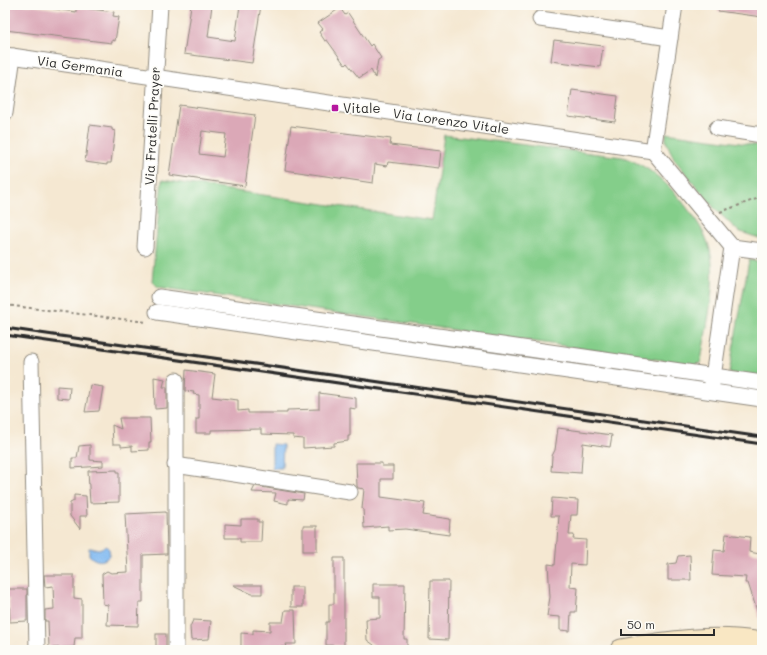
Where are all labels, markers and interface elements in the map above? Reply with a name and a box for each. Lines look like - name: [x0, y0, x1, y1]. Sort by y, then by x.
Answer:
- street label: Via Germania: [36, 51, 124, 80]
- street label: Via Fratelli Prayer: [140, 66, 163, 186]
- place label: Vitale: [343, 99, 380, 116]
- marker: Vitale: [330, 103, 340, 113]
- street label: Via Lorenzo Vitale: [392, 104, 510, 137]
- scale bar: [621, 611, 714, 637]
- text: 50 m: [627, 616, 655, 632]

